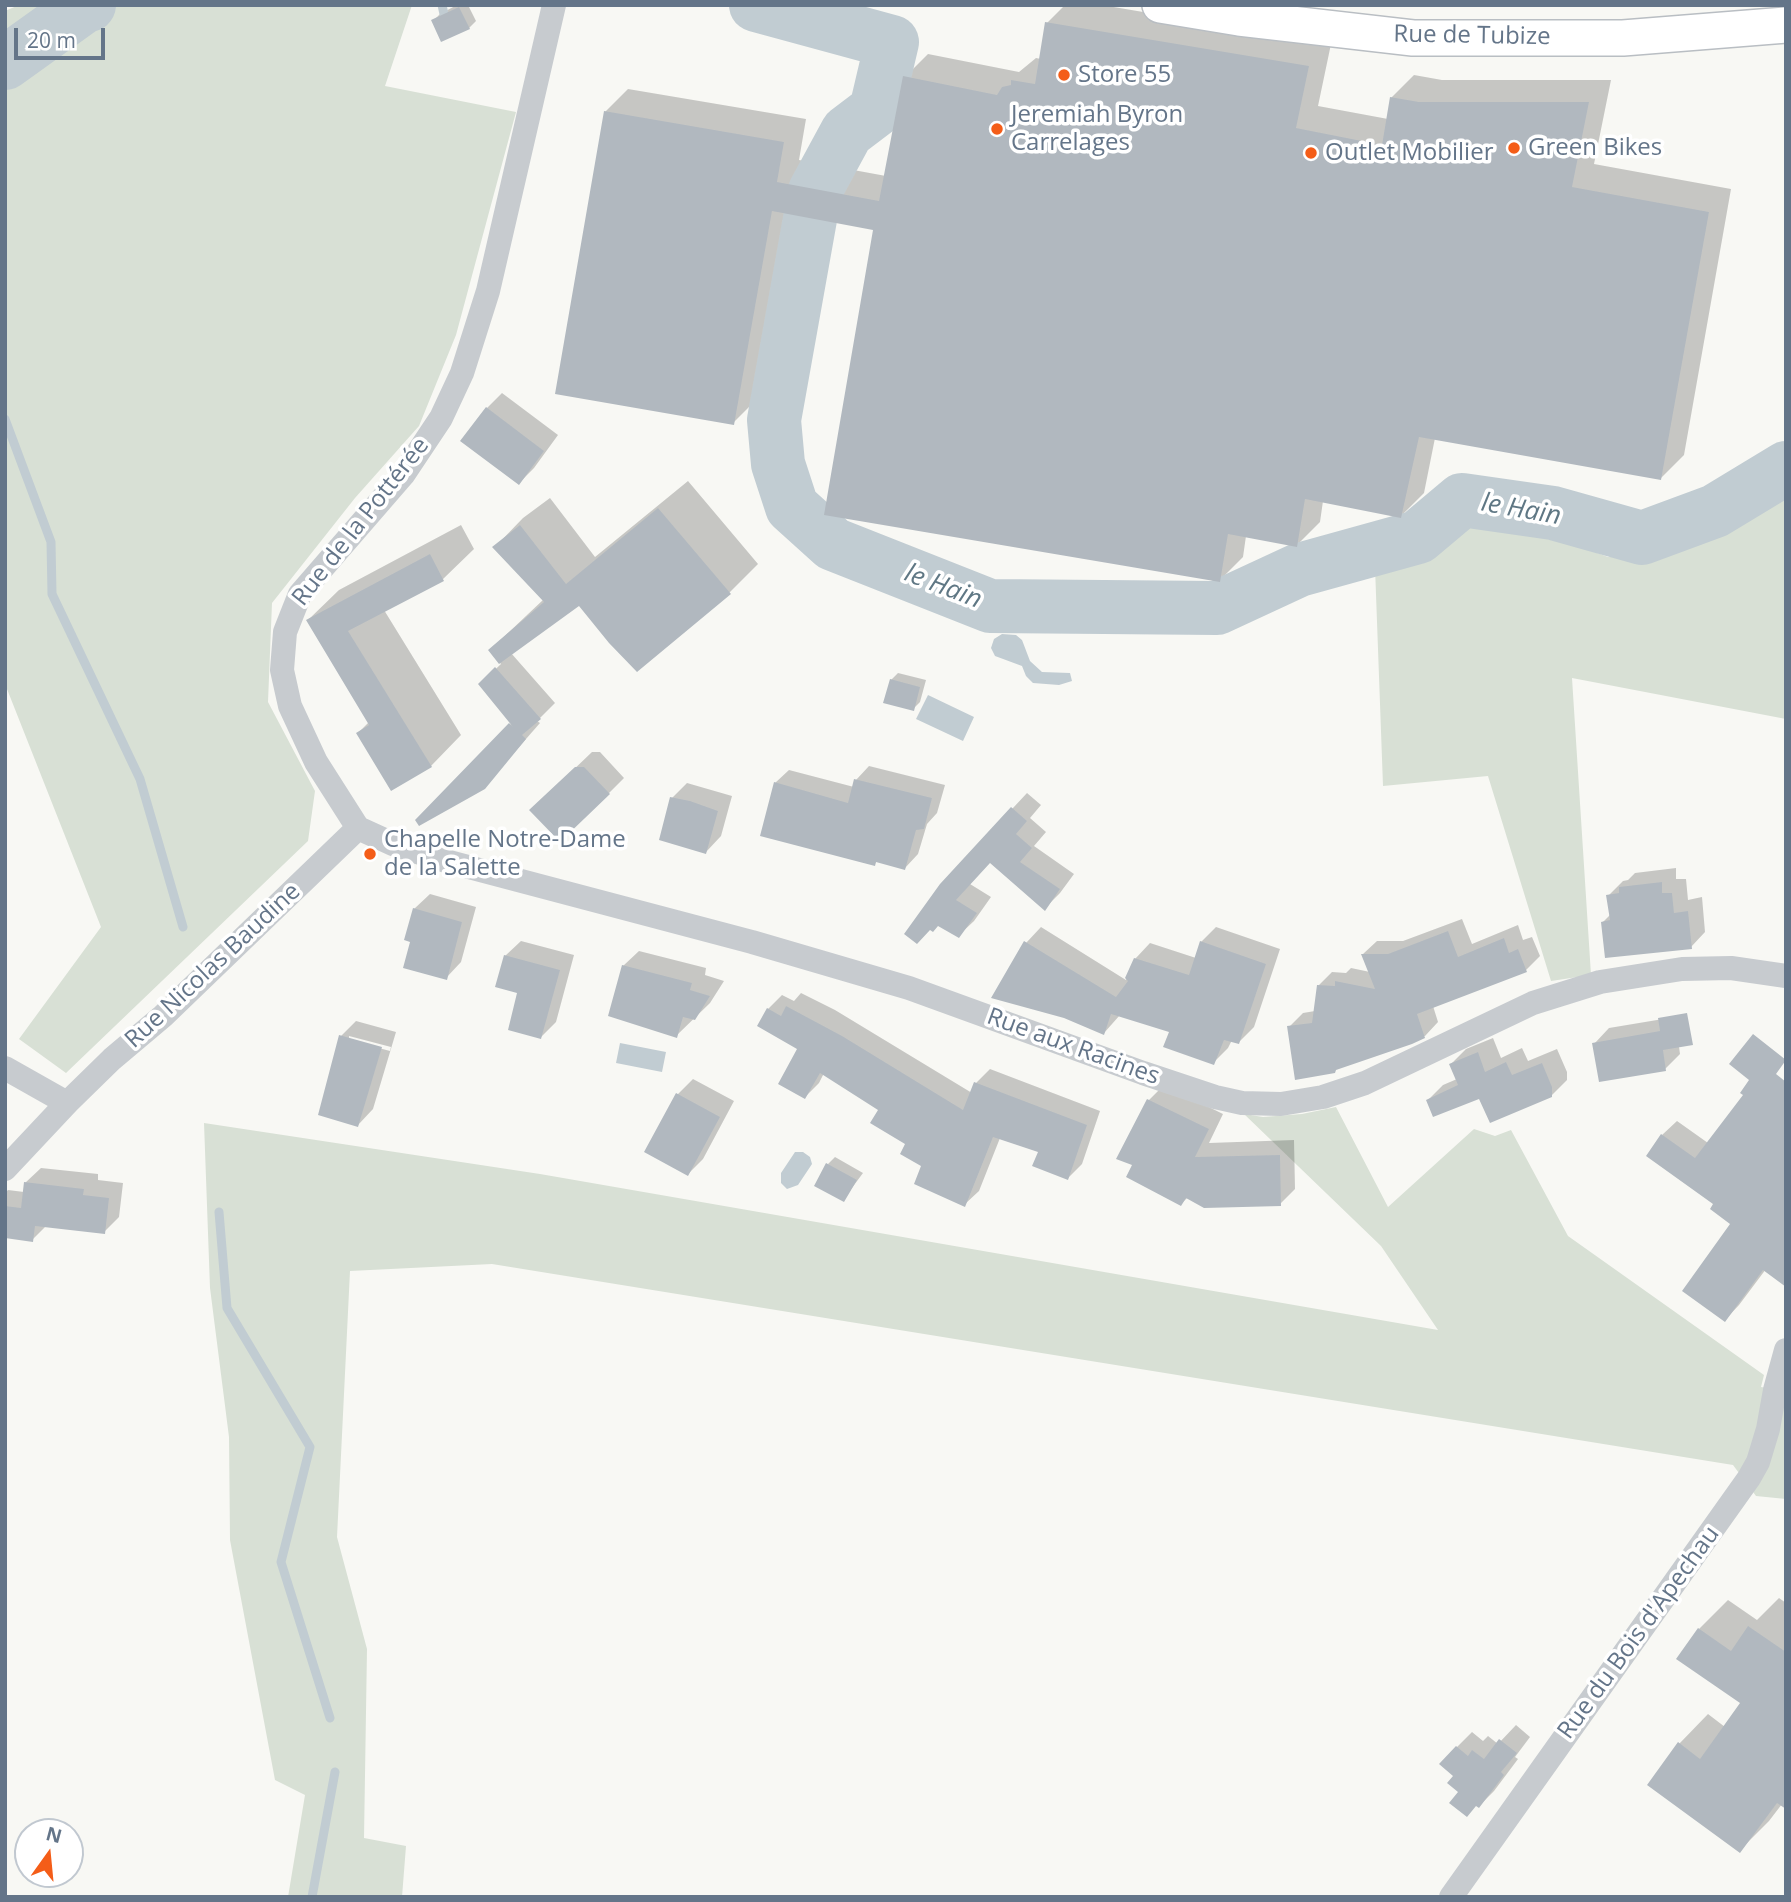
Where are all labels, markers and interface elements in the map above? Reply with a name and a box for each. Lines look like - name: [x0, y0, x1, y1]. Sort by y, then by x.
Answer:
- scale bar: [18, 14, 108, 58]
- street label: Rue de Tubize: [1393, 20, 1551, 52]
- text: 20 m: [27, 26, 76, 54]
- place label: Store 55: [1078, 61, 1171, 89]
- marker: Store 55: [1056, 67, 1072, 83]
- place label: Jeremiah Byron Carrelages: [1011, 101, 1183, 157]
- marker: Jeremiah Byron Carrelages: [989, 121, 1005, 137]
- place label: Green Bikes: [1528, 134, 1662, 162]
- place label: Outlet Mobilier: [1325, 139, 1493, 167]
- marker: Green Bikes: [1506, 140, 1522, 156]
- marker: Outlet Mobilier: [1303, 145, 1319, 161]
- street label: Rue de la Pottérée: [286, 432, 436, 612]
- water label: le Hain: [1479, 488, 1563, 532]
- water label: le Hain: [900, 558, 986, 616]
- place label: Chapelle Notre-Dame de la Salette: [384, 826, 626, 882]
- marker: Chapelle Notre-Dame de la Salette: [362, 846, 378, 862]
- street label: Rue Nicolas Baudine: [119, 877, 307, 1055]
- street label: Rue aux Racines: [983, 1002, 1163, 1092]
- street label: Rue du Bois d'Apechau: [1552, 1521, 1726, 1745]
- north arrow: [14, 1818, 84, 1888]
- text: N: [43, 1820, 65, 1849]

